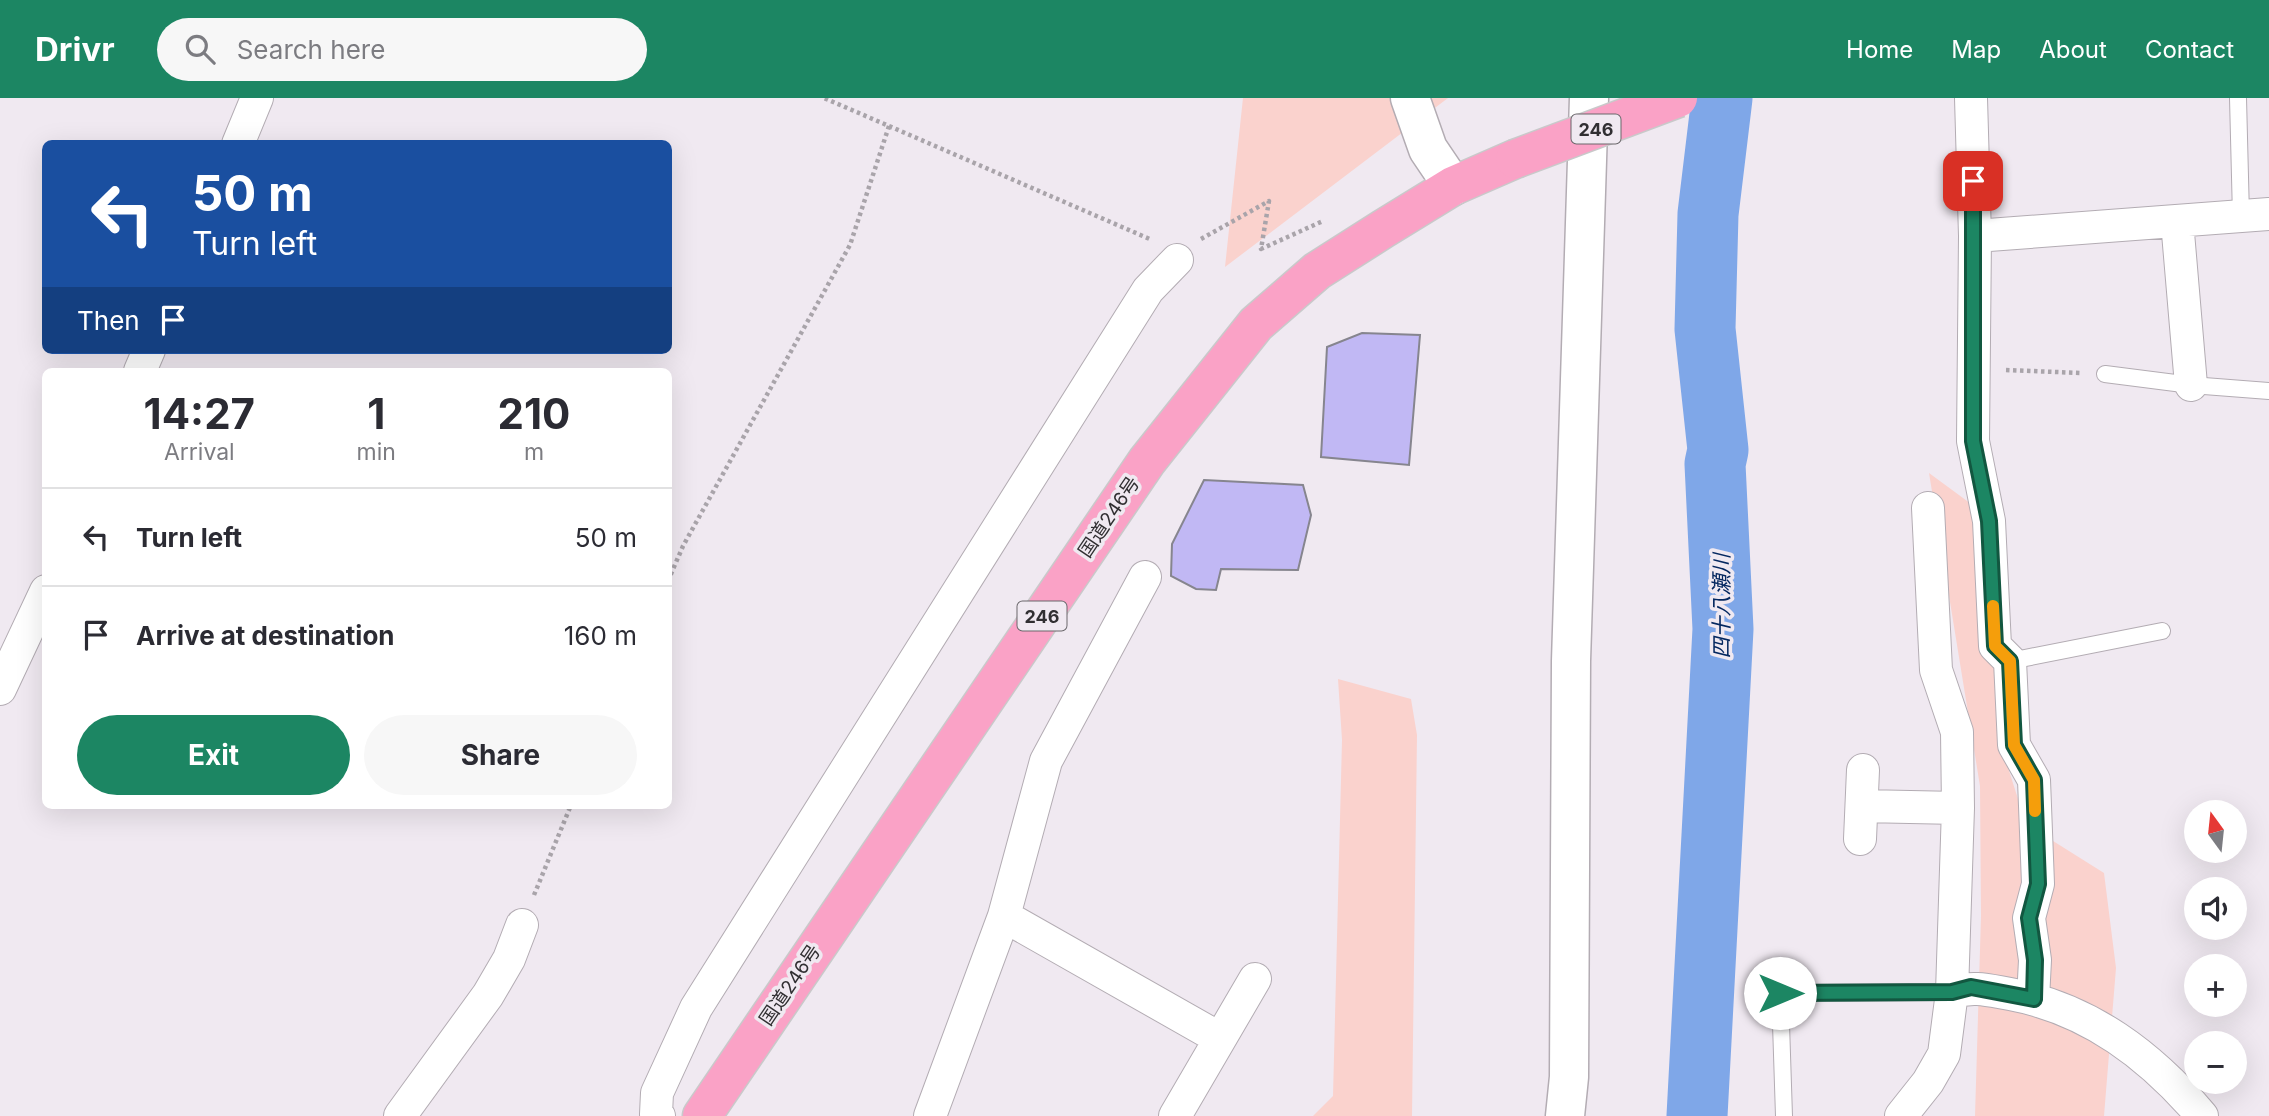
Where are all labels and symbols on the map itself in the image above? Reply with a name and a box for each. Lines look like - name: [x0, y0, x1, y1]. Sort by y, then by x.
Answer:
- road number: 246: [1572, 114, 1620, 144]
- pin: [1943, 151, 2003, 211]
- street label: 国道246号: [1074, 472, 1144, 562]
- water label: 四十八瀬川: [1709, 552, 1734, 659]
- road number: 246: [1018, 602, 1066, 630]
- north arrow: [2184, 800, 2247, 863]
- street label: 国道246号: [755, 940, 825, 1030]
- position arrow: [1743, 956, 1817, 1030]

